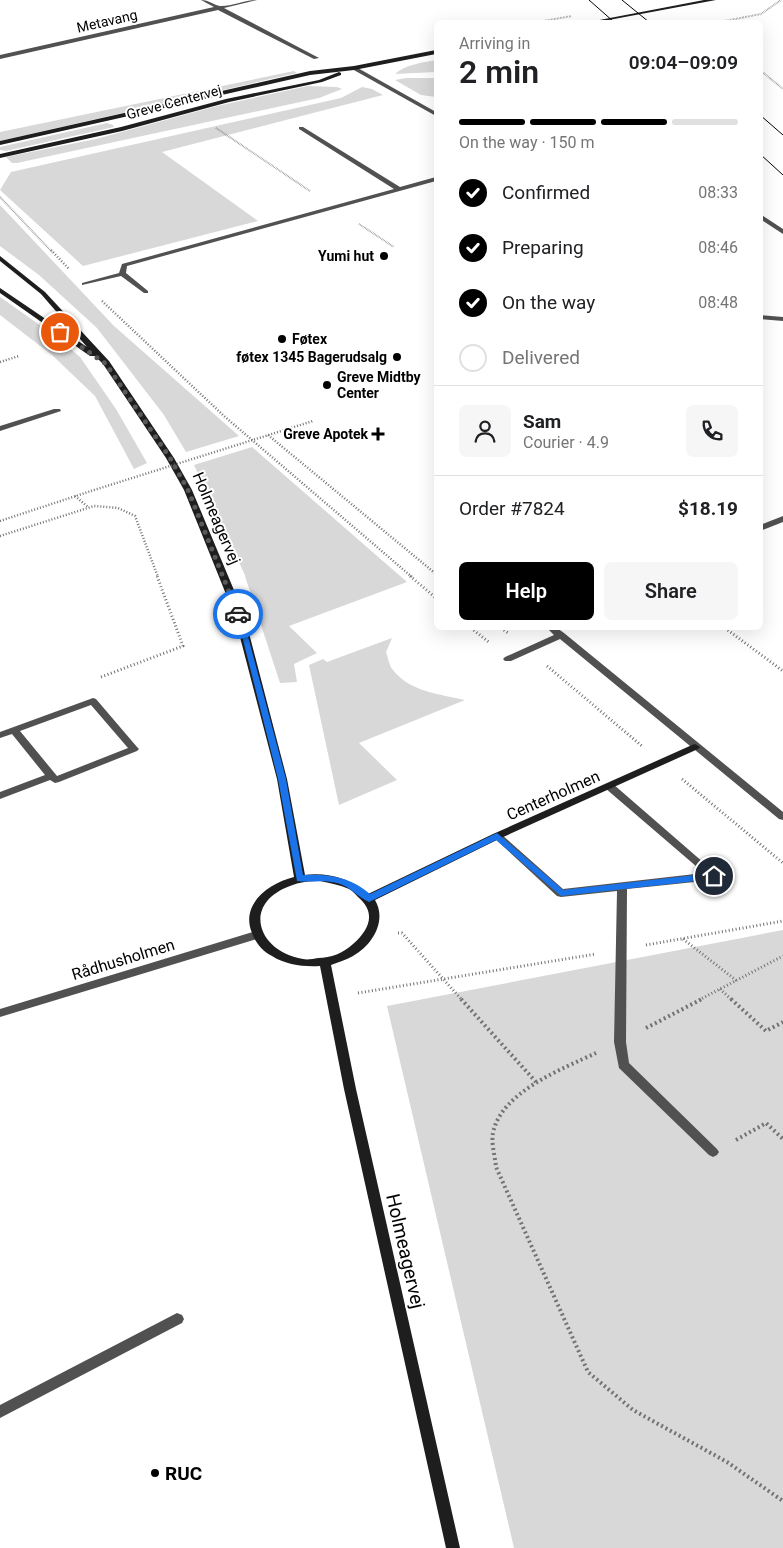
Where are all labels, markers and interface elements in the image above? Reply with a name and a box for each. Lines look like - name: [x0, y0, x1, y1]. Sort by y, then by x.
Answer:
- street label: Metavang: [75, 6, 139, 36]
- text: Arriving in: [459, 34, 530, 53]
- text: 09:04–09:09: [629, 51, 738, 74]
- text: 2 min: [459, 53, 539, 91]
- street label: Greve Centervej: [125, 82, 223, 122]
- text: On the way · 150 m: [459, 133, 595, 152]
- icon: check: [459, 179, 487, 207]
- text: Confirmed: [502, 181, 590, 204]
- text: 08:33: [698, 183, 738, 202]
- icon: check: [459, 234, 487, 262]
- text: Preparing: [502, 236, 584, 259]
- text: 08:46: [698, 238, 738, 257]
- place label: Yumi hut: [318, 248, 374, 264]
- marker: Yumi hut: [378, 250, 390, 262]
- icon: check: [459, 289, 487, 317]
- text: On the way: [502, 291, 595, 314]
- text: 08:48: [698, 293, 738, 312]
- pin: [39, 311, 81, 353]
- icon: bag: [46, 318, 74, 346]
- place label: Føtex: [292, 331, 328, 347]
- marker: Føtex: [276, 333, 288, 345]
- text: Delivered: [502, 346, 580, 369]
- place label: føtex 1345 Bagerudsalg: [236, 349, 387, 365]
- marker: føtex 1345 Bagerudsalg: [391, 351, 403, 363]
- place label: Greve Midtby Center: [337, 369, 421, 401]
- marker: Greve Midtby Center: [321, 379, 333, 391]
- button: person: [459, 405, 511, 457]
- button: phone: [686, 405, 738, 457]
- text: Sam: [523, 410, 561, 433]
- place label: Greve Apotek: [283, 426, 369, 442]
- marker: Greve Apotek: [372, 428, 384, 440]
- text: Courier · 4.9: [523, 433, 609, 452]
- street label: Holmeagervej: [189, 469, 245, 567]
- text: Order #7824: [459, 497, 565, 520]
- text: $18.19: [678, 497, 738, 520]
- button: Help: [459, 562, 594, 620]
- button: Share: [604, 562, 738, 620]
- courier: [213, 589, 263, 639]
- icon: car: [224, 600, 252, 628]
- street label: Centerholmen: [504, 766, 603, 824]
- pin: [693, 855, 735, 897]
- icon: home: [700, 862, 728, 890]
- street label: Rådhusholmen: [69, 935, 177, 984]
- street label: Holmeagervej: [381, 1191, 430, 1311]
- place label: RUC: [165, 1462, 202, 1485]
- marker: RUC: [149, 1467, 161, 1479]

